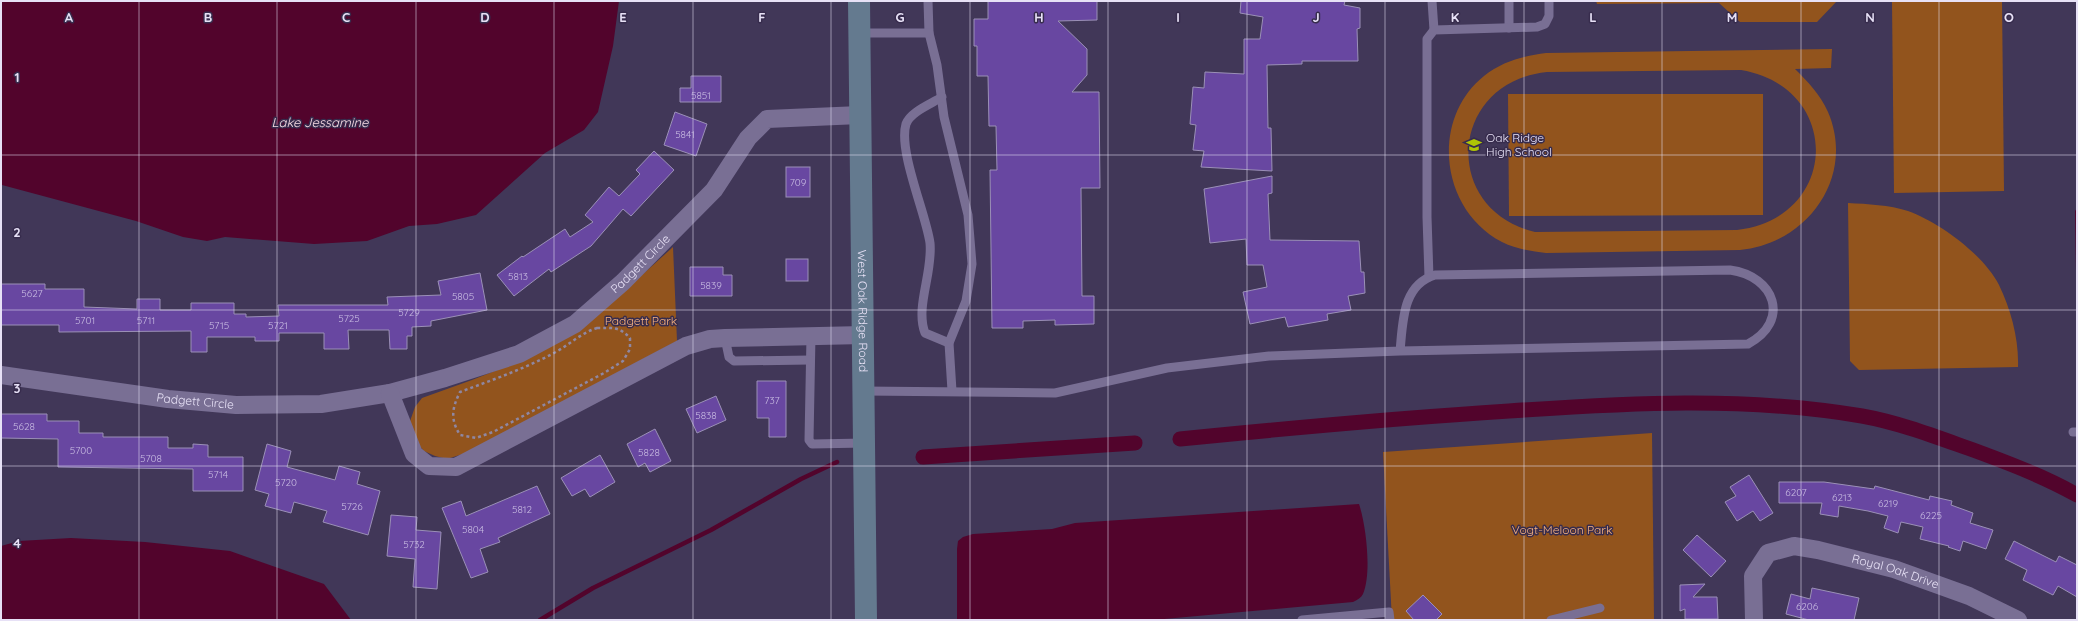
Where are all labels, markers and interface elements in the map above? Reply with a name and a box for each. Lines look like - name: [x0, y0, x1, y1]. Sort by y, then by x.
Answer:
- text: A: [65, 9, 74, 25]
- text: B: [204, 9, 212, 25]
- text: C: [342, 9, 350, 25]
- text: D: [480, 9, 490, 25]
- text: E: [619, 9, 627, 25]
- text: F: [758, 9, 766, 25]
- text: G: [895, 9, 905, 25]
- text: H: [1034, 9, 1044, 25]
- text: I: [1176, 9, 1180, 25]
- text: J: [1312, 9, 1320, 25]
- text: K: [1451, 9, 1460, 25]
- text: L: [1589, 9, 1597, 25]
- text: M: [1727, 9, 1737, 25]
- text: N: [1865, 9, 1875, 25]
- text: O: [2004, 9, 2014, 25]
- text: 1: [14, 69, 20, 85]
- house number: 5851: [691, 89, 711, 102]
- water label: Lake Jessamine: [272, 114, 369, 130]
- house number: 5841: [675, 128, 695, 141]
- place label: Oak Ridge High School: [1486, 130, 1552, 159]
- school or university icon: Oak Ridge High School: [1465, 136, 1483, 154]
- house number: 709: [790, 176, 807, 189]
- text: 2: [13, 224, 21, 240]
- street label: Padgett Circle: [607, 231, 673, 296]
- street label: West Oak Ridge Road: [855, 250, 871, 372]
- house number: 5813: [508, 270, 528, 283]
- house number: 5839: [700, 279, 722, 292]
- house number: 5627: [21, 287, 43, 300]
- house number: 5805: [452, 290, 474, 303]
- house number: 5729: [398, 306, 420, 319]
- house number: 5725: [338, 312, 360, 325]
- park label: Padgett Park: [605, 313, 677, 328]
- house number: 5701: [75, 314, 95, 327]
- house number: 5711: [137, 314, 155, 327]
- house number: 5715: [209, 319, 229, 332]
- house number: 5721: [268, 319, 288, 332]
- text: 3: [14, 380, 21, 396]
- street label: Padgett Circle: [156, 389, 235, 412]
- house number: 737: [764, 394, 780, 407]
- house number: 5838: [695, 409, 717, 422]
- house number: 5628: [13, 420, 35, 433]
- house number: 5700: [70, 444, 92, 457]
- house number: 5828: [638, 446, 660, 459]
- house number: 5708: [140, 452, 162, 465]
- house number: 5714: [208, 468, 228, 481]
- house number: 5720: [275, 476, 297, 489]
- house number: 6207: [1785, 486, 1807, 499]
- house number: 6213: [1832, 491, 1852, 504]
- house number: 6219: [1878, 497, 1899, 510]
- house number: 5726: [341, 500, 363, 513]
- house number: 5812: [512, 503, 533, 516]
- house number: 6225: [1920, 509, 1942, 522]
- park label: Vogt-Meloon Park: [1512, 522, 1612, 537]
- house number: 5804: [462, 523, 484, 536]
- text: 4: [13, 535, 21, 551]
- house number: 5732: [403, 538, 425, 551]
- street label: Royal Oak Drive: [1850, 551, 1941, 592]
- house number: 6206: [1796, 600, 1819, 613]

